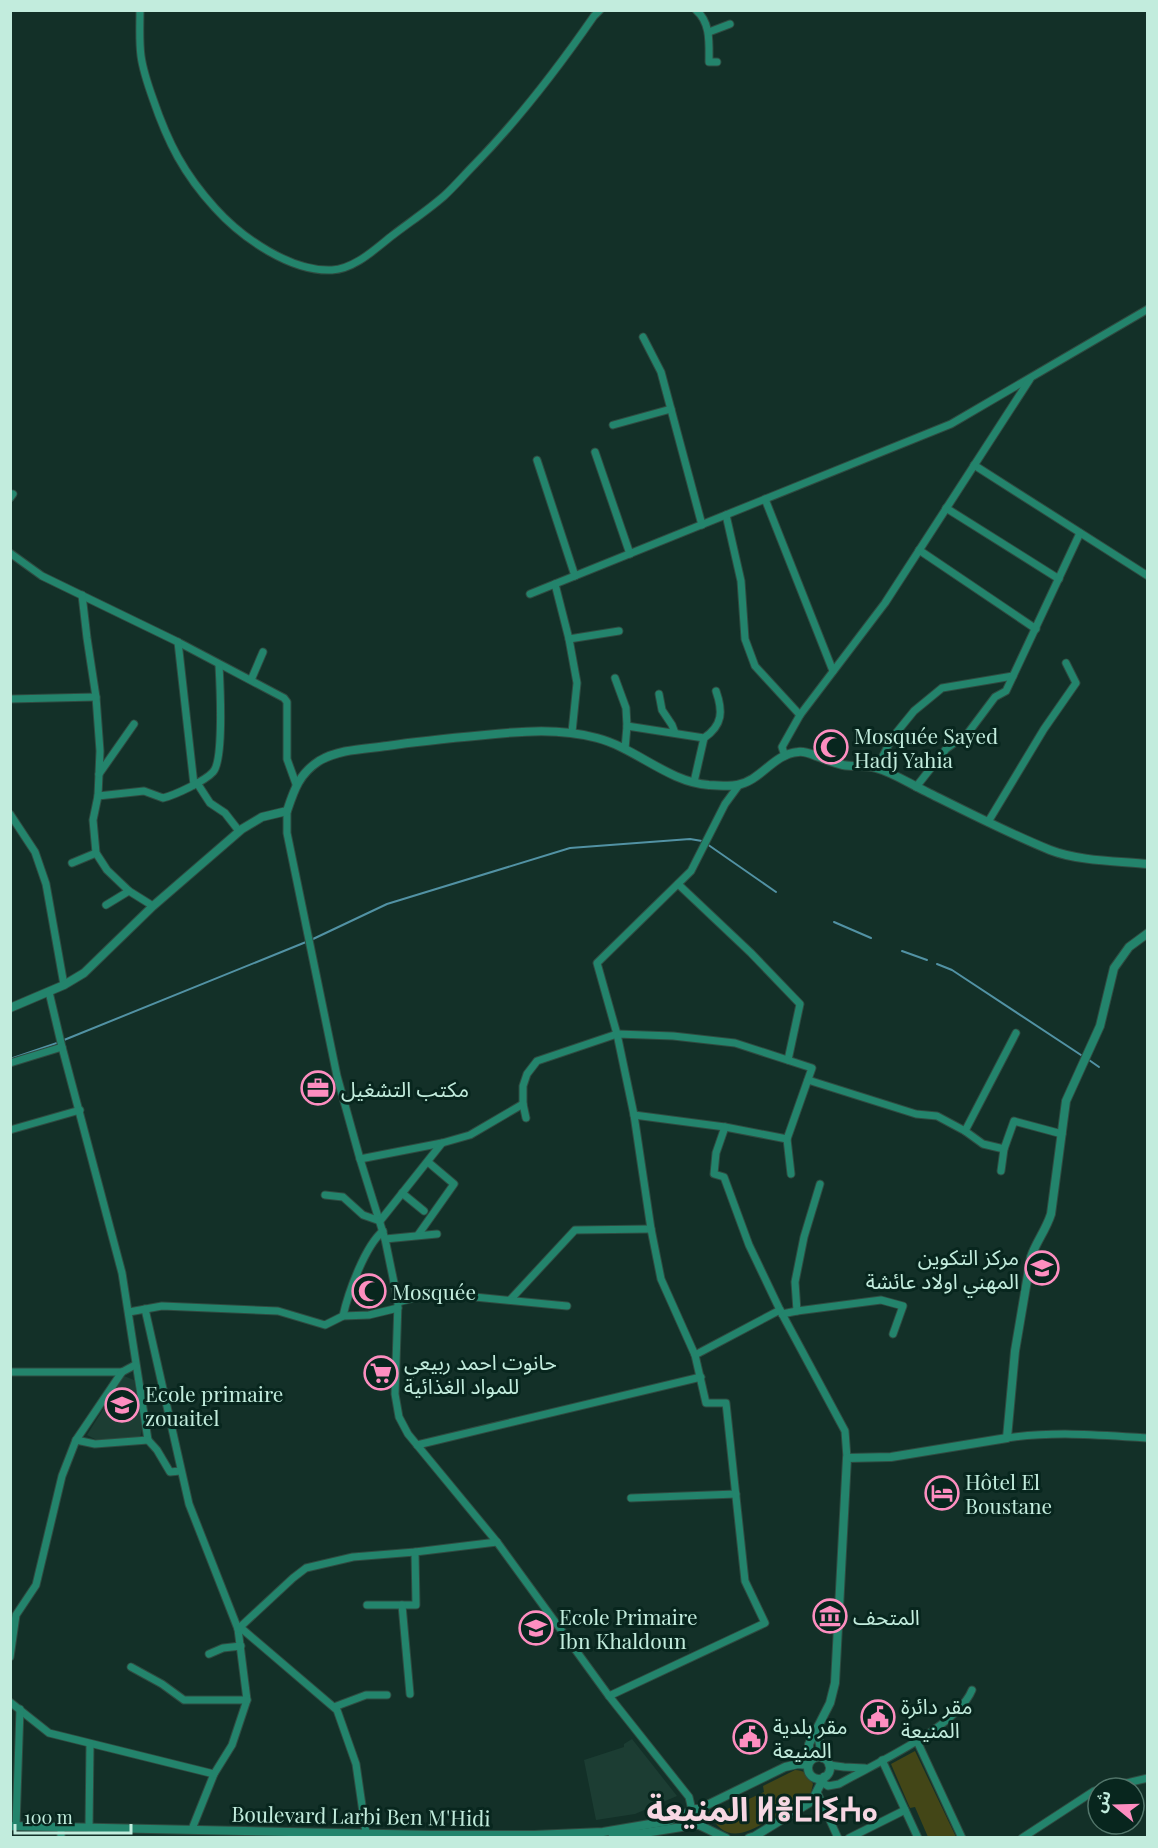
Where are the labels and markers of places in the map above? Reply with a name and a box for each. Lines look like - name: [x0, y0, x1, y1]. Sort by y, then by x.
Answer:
- place label: Mosquée Sayed Hadj Yahia: [854, 721, 998, 773]
- mosque icon: Mosquée Sayed Hadj Yahia: [813, 729, 849, 765]
- office icon: مكتب التشغيل: [300, 1070, 336, 1106]
- place label: مكتب التشغيل: [341, 1074, 469, 1102]
- place label: مركز التكوين المهني اولاد عائشة: [866, 1242, 1019, 1298]
- school or university icon: مركز التكوين المهني اولاد عائشة: [1024, 1250, 1060, 1286]
- mosque icon: Mosquée: [351, 1273, 387, 1309]
- place label: Mosquée: [392, 1277, 476, 1305]
- place label: حانوت احمد ربيعي للمواد الغذائية: [404, 1347, 557, 1399]
- supermarket icon: حانوت احمد ربيعي للمواد الغذائية: [363, 1355, 399, 1391]
- place label: Ecole primaire zouaitel: [145, 1379, 283, 1431]
- school or university icon: Ecole primaire zouaitel: [104, 1387, 140, 1423]
- place label: Hôtel El Boustane: [965, 1467, 1052, 1519]
- hotel icon: Hôtel El Boustane: [924, 1475, 960, 1511]
- museum icon: المتحف: [812, 1598, 848, 1634]
- place label: Ecole Primaire Ibn Khaldoun: [559, 1602, 698, 1654]
- place label: المتحف: [853, 1602, 920, 1630]
- school or university icon: Ecole Primaire Ibn Khaldoun: [518, 1610, 554, 1646]
- place label: مقر دائرة المنيعة: [901, 1691, 973, 1743]
- public building icon: مقر دائرة المنيعة: [860, 1699, 896, 1735]
- place label: مقر بلدية المنيعة: [773, 1711, 848, 1763]
- public building icon: مقر بلدية المنيعة: [732, 1719, 768, 1755]

